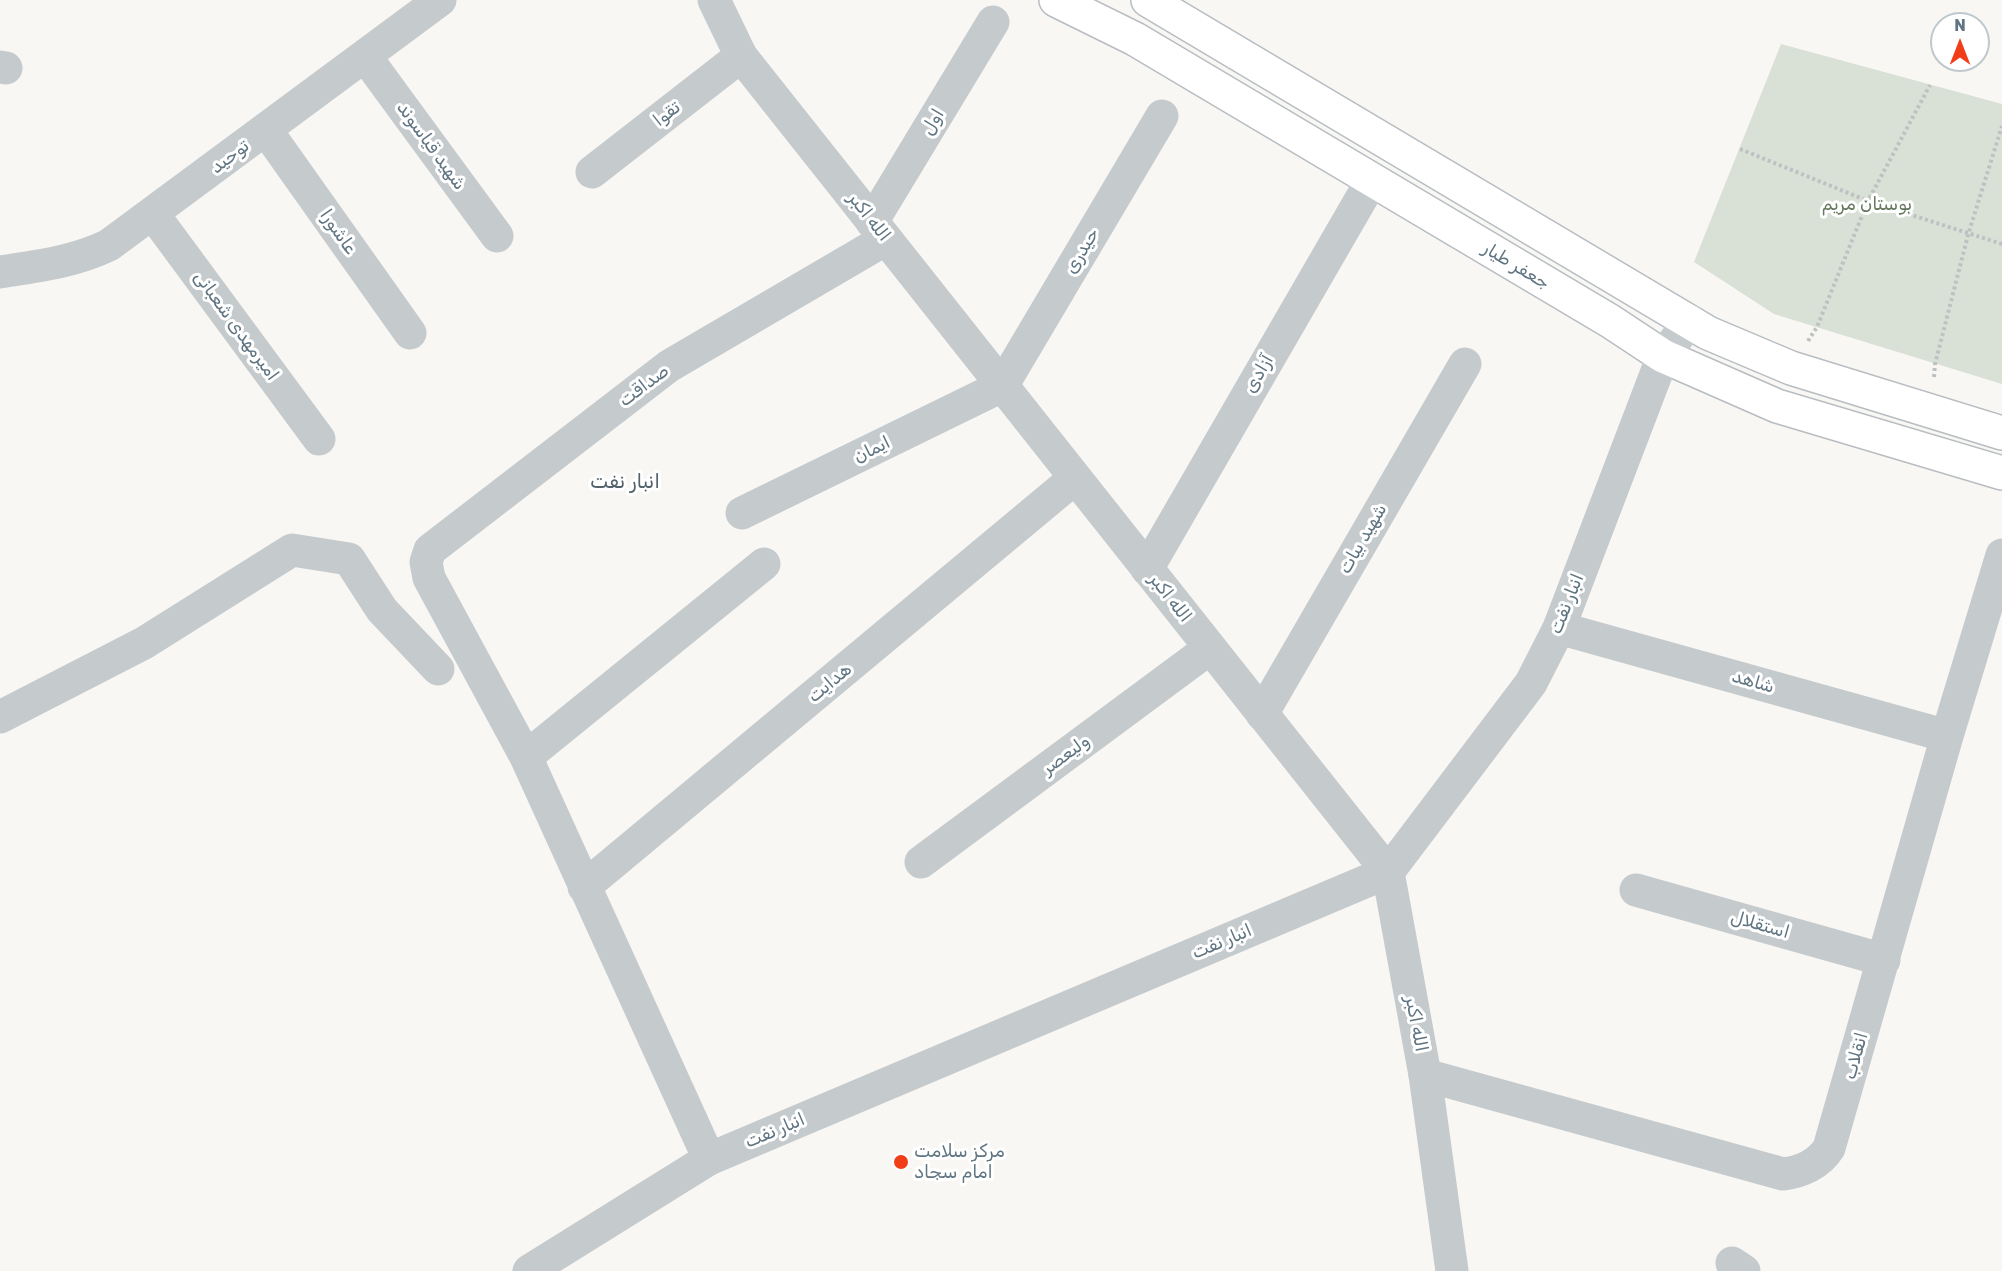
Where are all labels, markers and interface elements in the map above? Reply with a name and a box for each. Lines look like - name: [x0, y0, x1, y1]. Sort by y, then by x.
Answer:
- north arrow: [1930, 12, 1990, 72]
- text: N: [1954, 16, 1966, 35]
- street label: تقوا: [649, 97, 685, 131]
- street label: شهید قیاسوند: [392, 98, 470, 194]
- street label: اول: [917, 105, 949, 139]
- street label: توحید: [206, 135, 254, 179]
- street label: الله اکبر: [843, 188, 895, 246]
- park label: بوستان مریم: [1822, 194, 1912, 216]
- street label: عاشورا: [315, 205, 361, 259]
- street label: حیدری: [1060, 224, 1104, 278]
- street label: جعفر طیار: [1479, 238, 1553, 294]
- street label: امیرمهدی شعبانی: [189, 267, 283, 385]
- street label: آزادی: [1239, 351, 1279, 397]
- street label: صداقت: [615, 360, 673, 412]
- street label: ایمان: [850, 432, 894, 468]
- district label: انبار نفت: [590, 470, 660, 494]
- street label: شهید بیات: [1334, 500, 1392, 578]
- street label: الله اکبر: [1144, 569, 1196, 627]
- street label: انبار نفت: [1545, 571, 1589, 637]
- street label: هدایت: [804, 659, 856, 707]
- street label: شاهد: [1729, 666, 1777, 698]
- street label: ولیعصر: [1038, 730, 1094, 780]
- street label: استقلال: [1728, 906, 1792, 944]
- street label: انبار نفت: [1189, 920, 1255, 964]
- street label: الله اکبر: [1400, 994, 1432, 1054]
- street label: انقلاب: [1839, 1030, 1873, 1082]
- street label: انبار نفت: [742, 1109, 808, 1153]
- place label: مرکز سلامت امام سجاد: [914, 1141, 1005, 1184]
- marker: مرکز سلامت امام سجاد: [892, 1153, 910, 1171]

